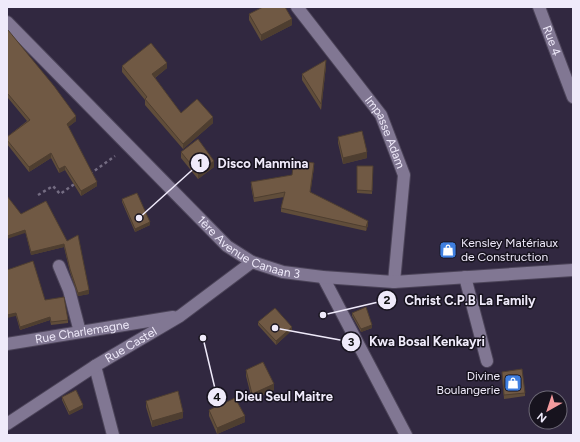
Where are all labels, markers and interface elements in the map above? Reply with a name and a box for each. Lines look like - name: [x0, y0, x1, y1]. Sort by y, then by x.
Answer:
- street label: Rue 4: [540, 24, 564, 58]
- street label: Impasse Adam: [362, 93, 408, 170]
- callout: Disco Manmina: [190, 150, 317, 175]
- text: 1: [197, 156, 203, 170]
- text: Disco Manmina: [218, 156, 308, 171]
- street label: 1ère Avenue Canaan 3: [194, 213, 301, 281]
- place label: Kensley Matériaux de Construction: [461, 236, 558, 264]
- shop icon: Kensley Matériaux de Construction: [438, 240, 458, 260]
- callout: Christ C.P.B La Family: [377, 288, 544, 313]
- text: 2: [384, 293, 391, 307]
- text: Christ C.P.B La Family: [405, 293, 536, 308]
- street label: Rue Charlemagne: [34, 317, 131, 346]
- street label: Rue Castel: [102, 324, 159, 366]
- callout: Kwa Bosal Kenkayri: [341, 329, 493, 354]
- text: Kwa Bosal Kenkayri: [369, 334, 485, 349]
- text: 3: [348, 335, 355, 349]
- place label: Divine Boulangerie: [437, 369, 500, 397]
- shop icon: Divine Boulangerie: [503, 373, 523, 393]
- callout: Dieu Seul Maitre: [207, 384, 341, 409]
- text: Dieu Seul Maitre: [235, 389, 333, 404]
- text: 4: [213, 390, 221, 404]
- north arrow: [528, 390, 568, 430]
- text: N: [535, 410, 549, 425]

